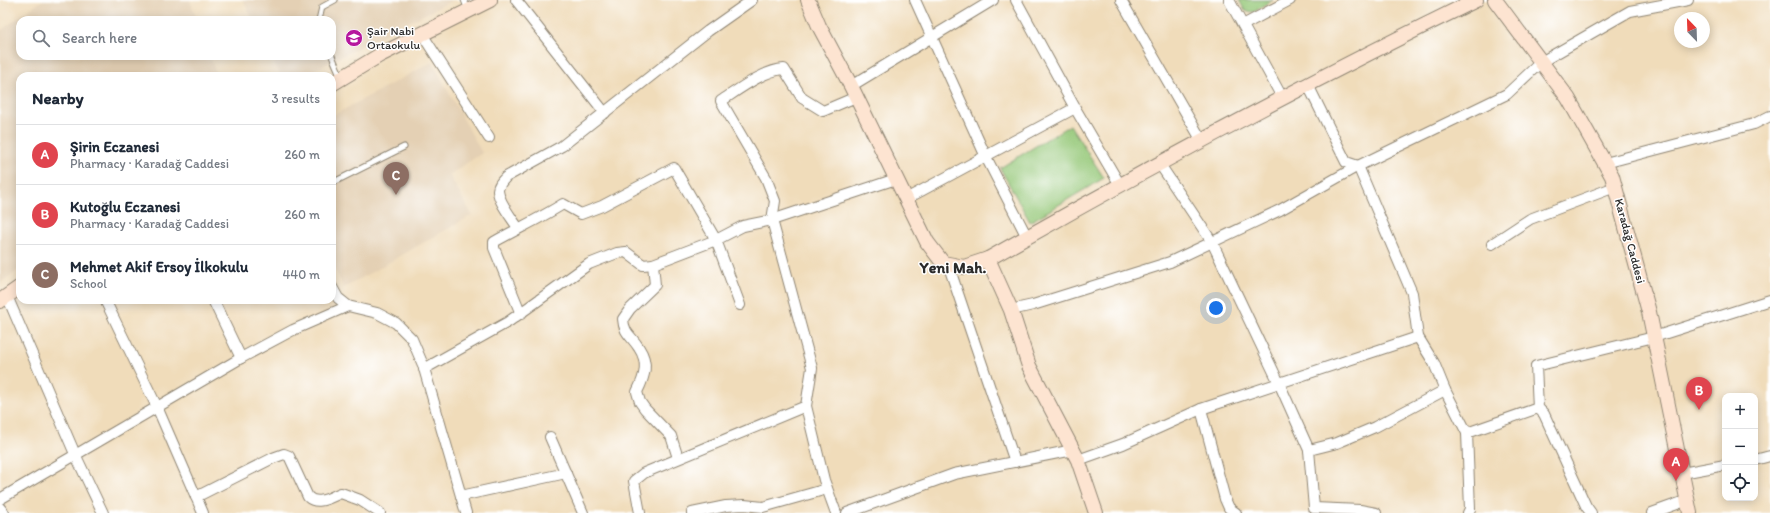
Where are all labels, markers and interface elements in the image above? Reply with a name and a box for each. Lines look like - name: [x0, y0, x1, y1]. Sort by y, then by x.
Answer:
- north arrow: [1674, 12, 1710, 48]
- search box: [16, 16, 336, 60]
- place label: Şair Nabi Ortaokulu: [367, 24, 421, 52]
- icon: search: [30, 27, 52, 49]
- school or university icon: Şair Nabi Ortaokulu: [344, 28, 364, 48]
- text: Search here: [62, 29, 137, 47]
- text: Nearby: [32, 88, 84, 108]
- text: 3 results: [271, 91, 320, 106]
- text: Şirin Eczanesi: [70, 138, 159, 156]
- text: A: [41, 147, 49, 162]
- text: 260 m: [284, 147, 320, 162]
- text: Pharmacy · Karadağ Caddesi: [70, 156, 229, 171]
- pin: C: [383, 162, 409, 195]
- street label: Karadağ Caddesi: [1612, 197, 1648, 285]
- text: Kutoğlu Eczanesi: [70, 198, 180, 216]
- text: B: [41, 207, 49, 222]
- text: 260 m: [284, 207, 320, 222]
- text: Pharmacy · Karadağ Caddesi: [70, 216, 229, 231]
- text: Mehmet Akif Ersoy İlkokulu: [70, 258, 248, 276]
- district label: Yeni Mah.: [919, 258, 986, 277]
- text: C: [41, 267, 49, 282]
- text: 440 m: [283, 267, 320, 282]
- text: School: [70, 276, 107, 291]
- your location: [1206, 298, 1226, 318]
- pin: B: [1686, 377, 1712, 410]
- map controls: [1722, 393, 1758, 501]
- button: +: [1722, 393, 1758, 429]
- button: −: [1722, 429, 1758, 465]
- pin: A: [1663, 448, 1689, 481]
- button: locate: [1722, 465, 1758, 501]

